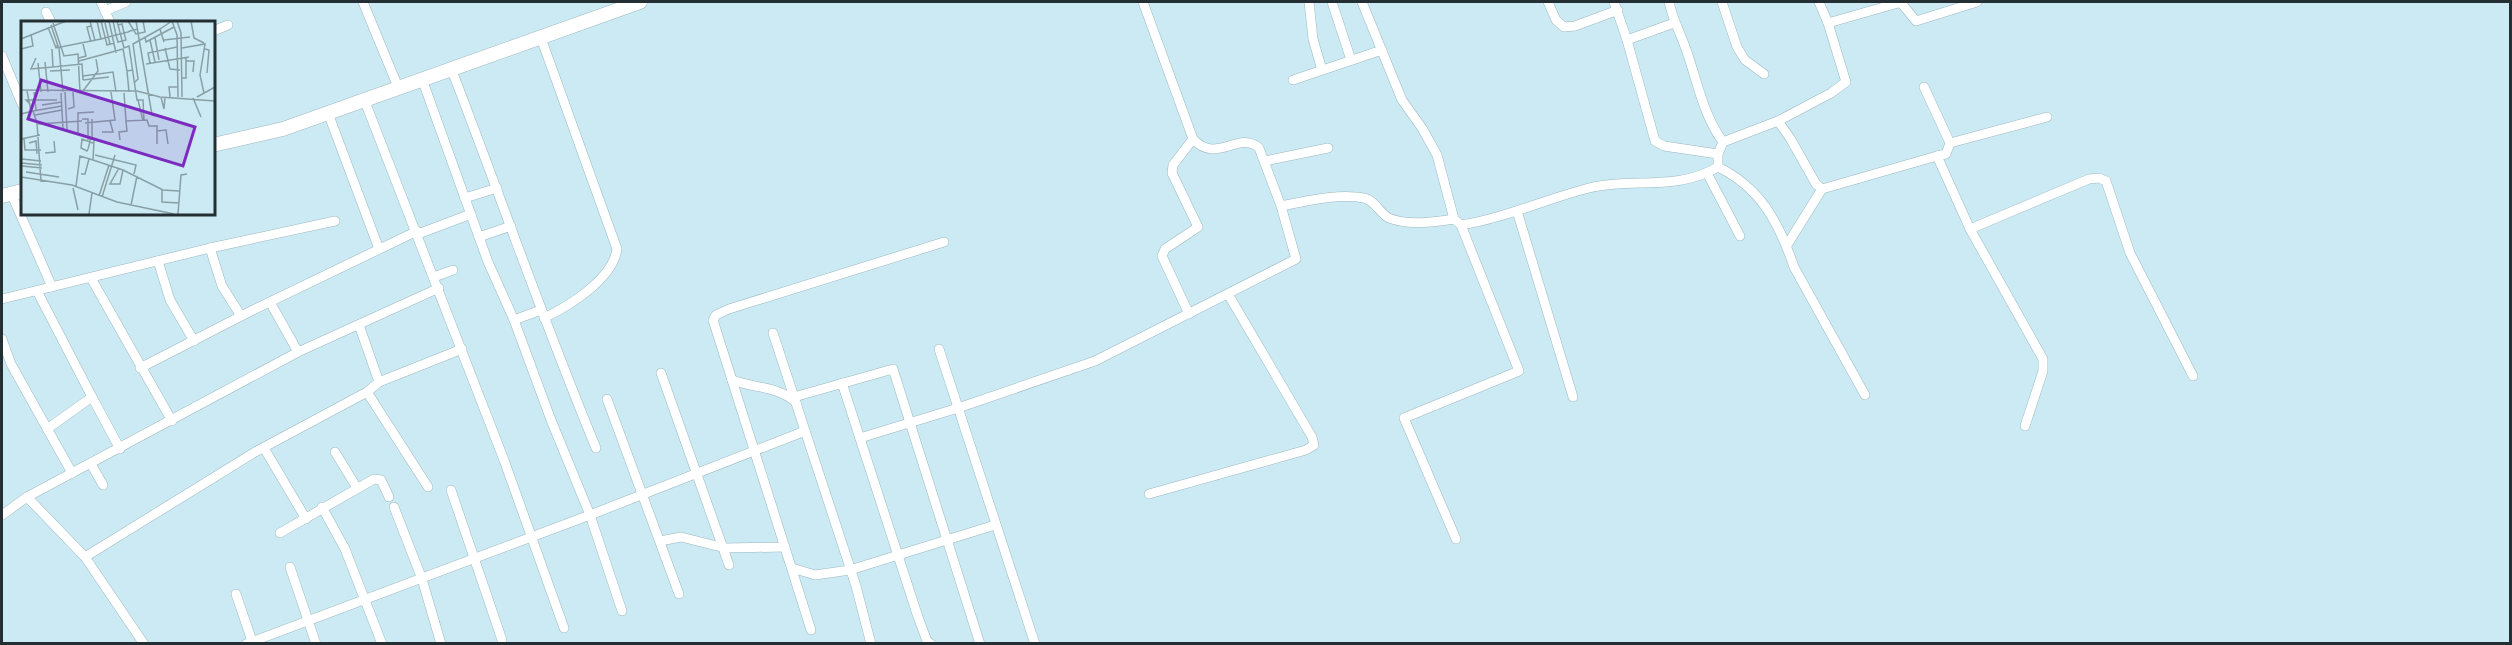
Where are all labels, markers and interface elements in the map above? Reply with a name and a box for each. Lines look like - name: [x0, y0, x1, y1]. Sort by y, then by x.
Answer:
- inset map: [21, 21, 214, 214]

